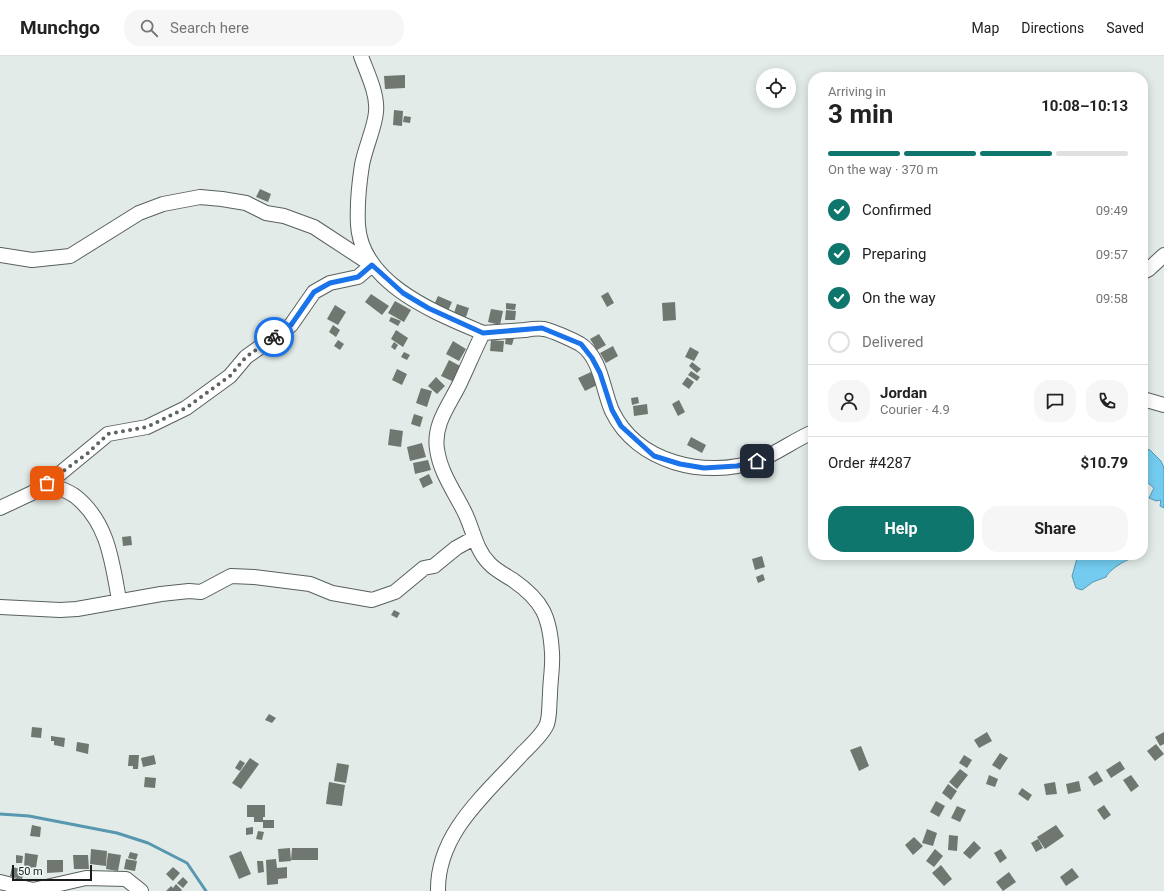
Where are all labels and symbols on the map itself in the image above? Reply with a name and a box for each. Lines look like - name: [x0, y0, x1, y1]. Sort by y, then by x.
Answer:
- courier: [254, 317, 294, 357]
- pin: [740, 444, 774, 478]
- pin: [30, 466, 64, 500]
- scale bar: [12, 863, 92, 882]

